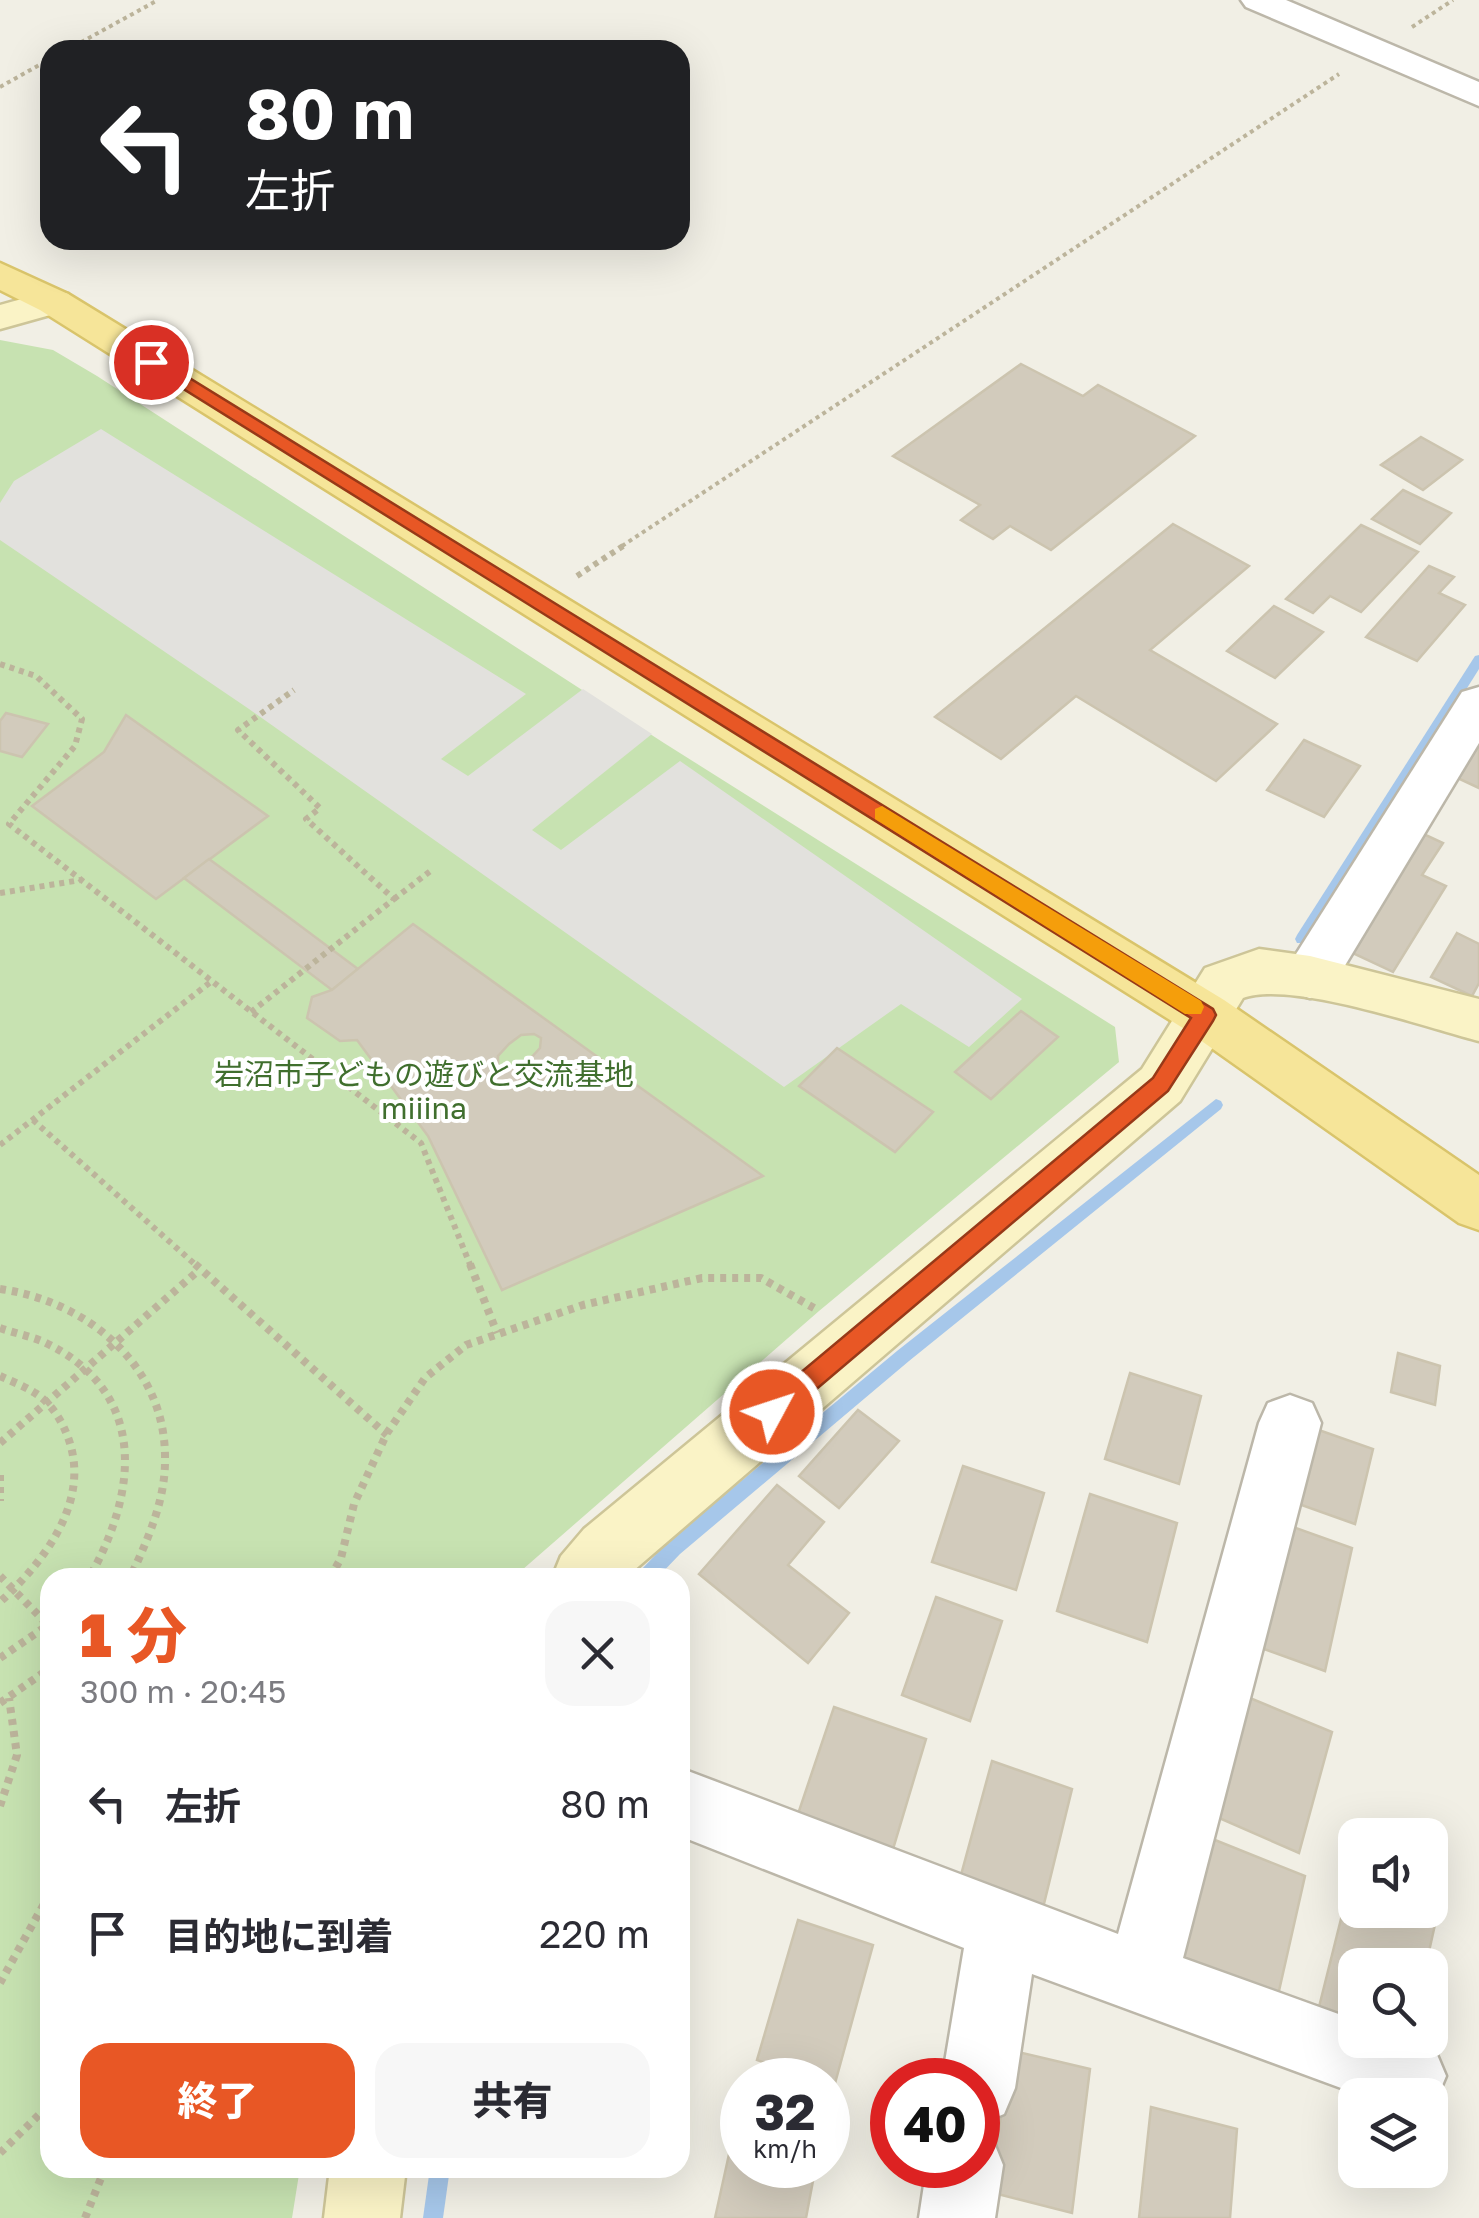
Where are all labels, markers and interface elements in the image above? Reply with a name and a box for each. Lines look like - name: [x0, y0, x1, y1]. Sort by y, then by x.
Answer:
- text: 80 m: [245, 70, 414, 154]
- icon: left: [80, 80, 210, 210]
- text: 左折: [245, 163, 335, 217]
- pin: [109, 320, 194, 405]
- icon: arrive: [124, 335, 179, 390]
- park label: 岩沼市子どもの遊びと交流基地 miiina: [214, 1056, 634, 1126]
- position arrow: [720, 1360, 824, 1464]
- text: 1 分: [80, 1598, 187, 1670]
- button: close: [545, 1601, 650, 1706]
- text: 300 m · 20:45: [80, 1672, 286, 1710]
- icon: left: [80, 1776, 135, 1831]
- text: 80 m: [560, 1781, 650, 1826]
- text: 左折: [165, 1783, 241, 1828]
- map controls: [1338, 1818, 1448, 2188]
- button: sound: [1338, 1818, 1448, 1928]
- icon: arrive: [80, 1906, 135, 1961]
- text: 220 m: [539, 1911, 650, 1956]
- text: 目的地に到着: [165, 1913, 393, 1958]
- button: search: [1338, 1948, 1448, 2058]
- button: 終了: [80, 2043, 355, 2158]
- button: 共有: [375, 2043, 650, 2158]
- speed limit sign: 40: [870, 2058, 1000, 2188]
- button: layers: [1338, 2078, 1448, 2188]
- text: 32: [754, 2081, 815, 2141]
- text: km/h: [753, 2133, 817, 2164]

